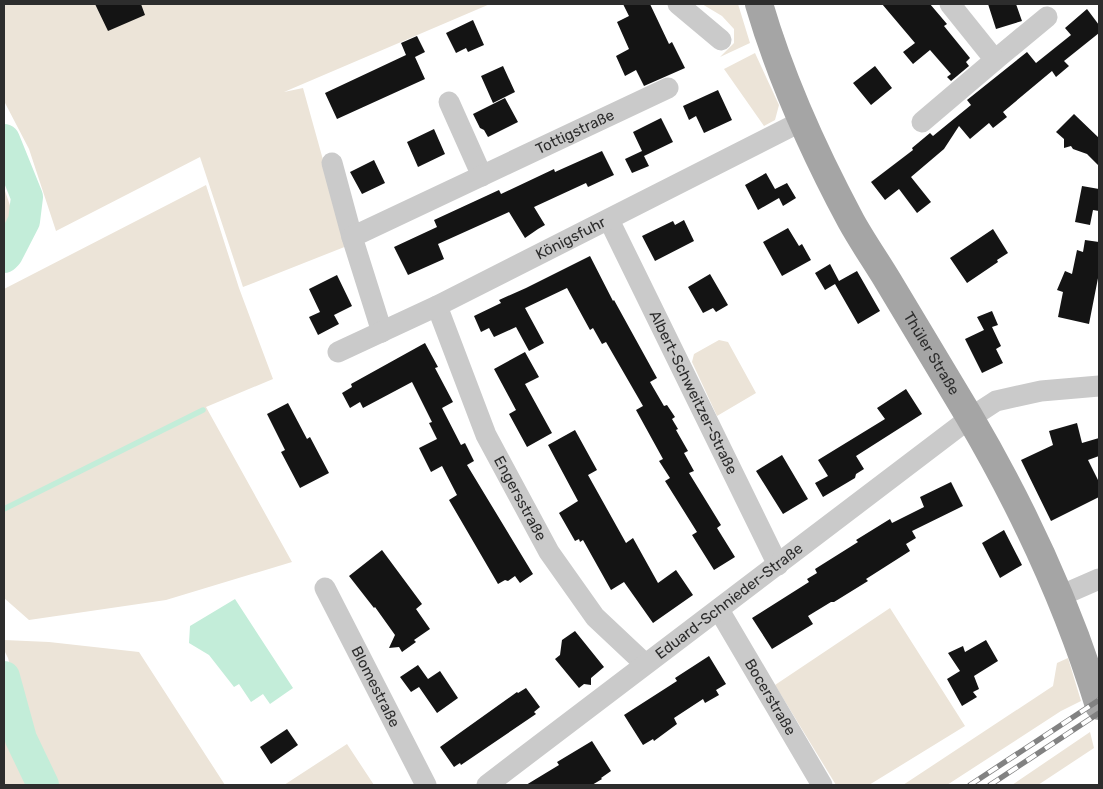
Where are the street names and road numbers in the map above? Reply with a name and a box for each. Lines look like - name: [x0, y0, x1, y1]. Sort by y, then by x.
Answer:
- street label: Tottigstraße: [533, 106, 617, 158]
- street label: Königsfuhr: [533, 213, 609, 264]
- street label: Albert-Schweitzer-Straße: [646, 307, 741, 477]
- street label: Thüler Straße: [900, 308, 963, 398]
- street label: Engersstraße: [490, 453, 550, 544]
- street label: Eduard-Schnieder-Straße: [652, 539, 806, 663]
- street label: Blomestraße: [347, 643, 404, 730]
- street label: Bocerstraße: [741, 656, 800, 739]

